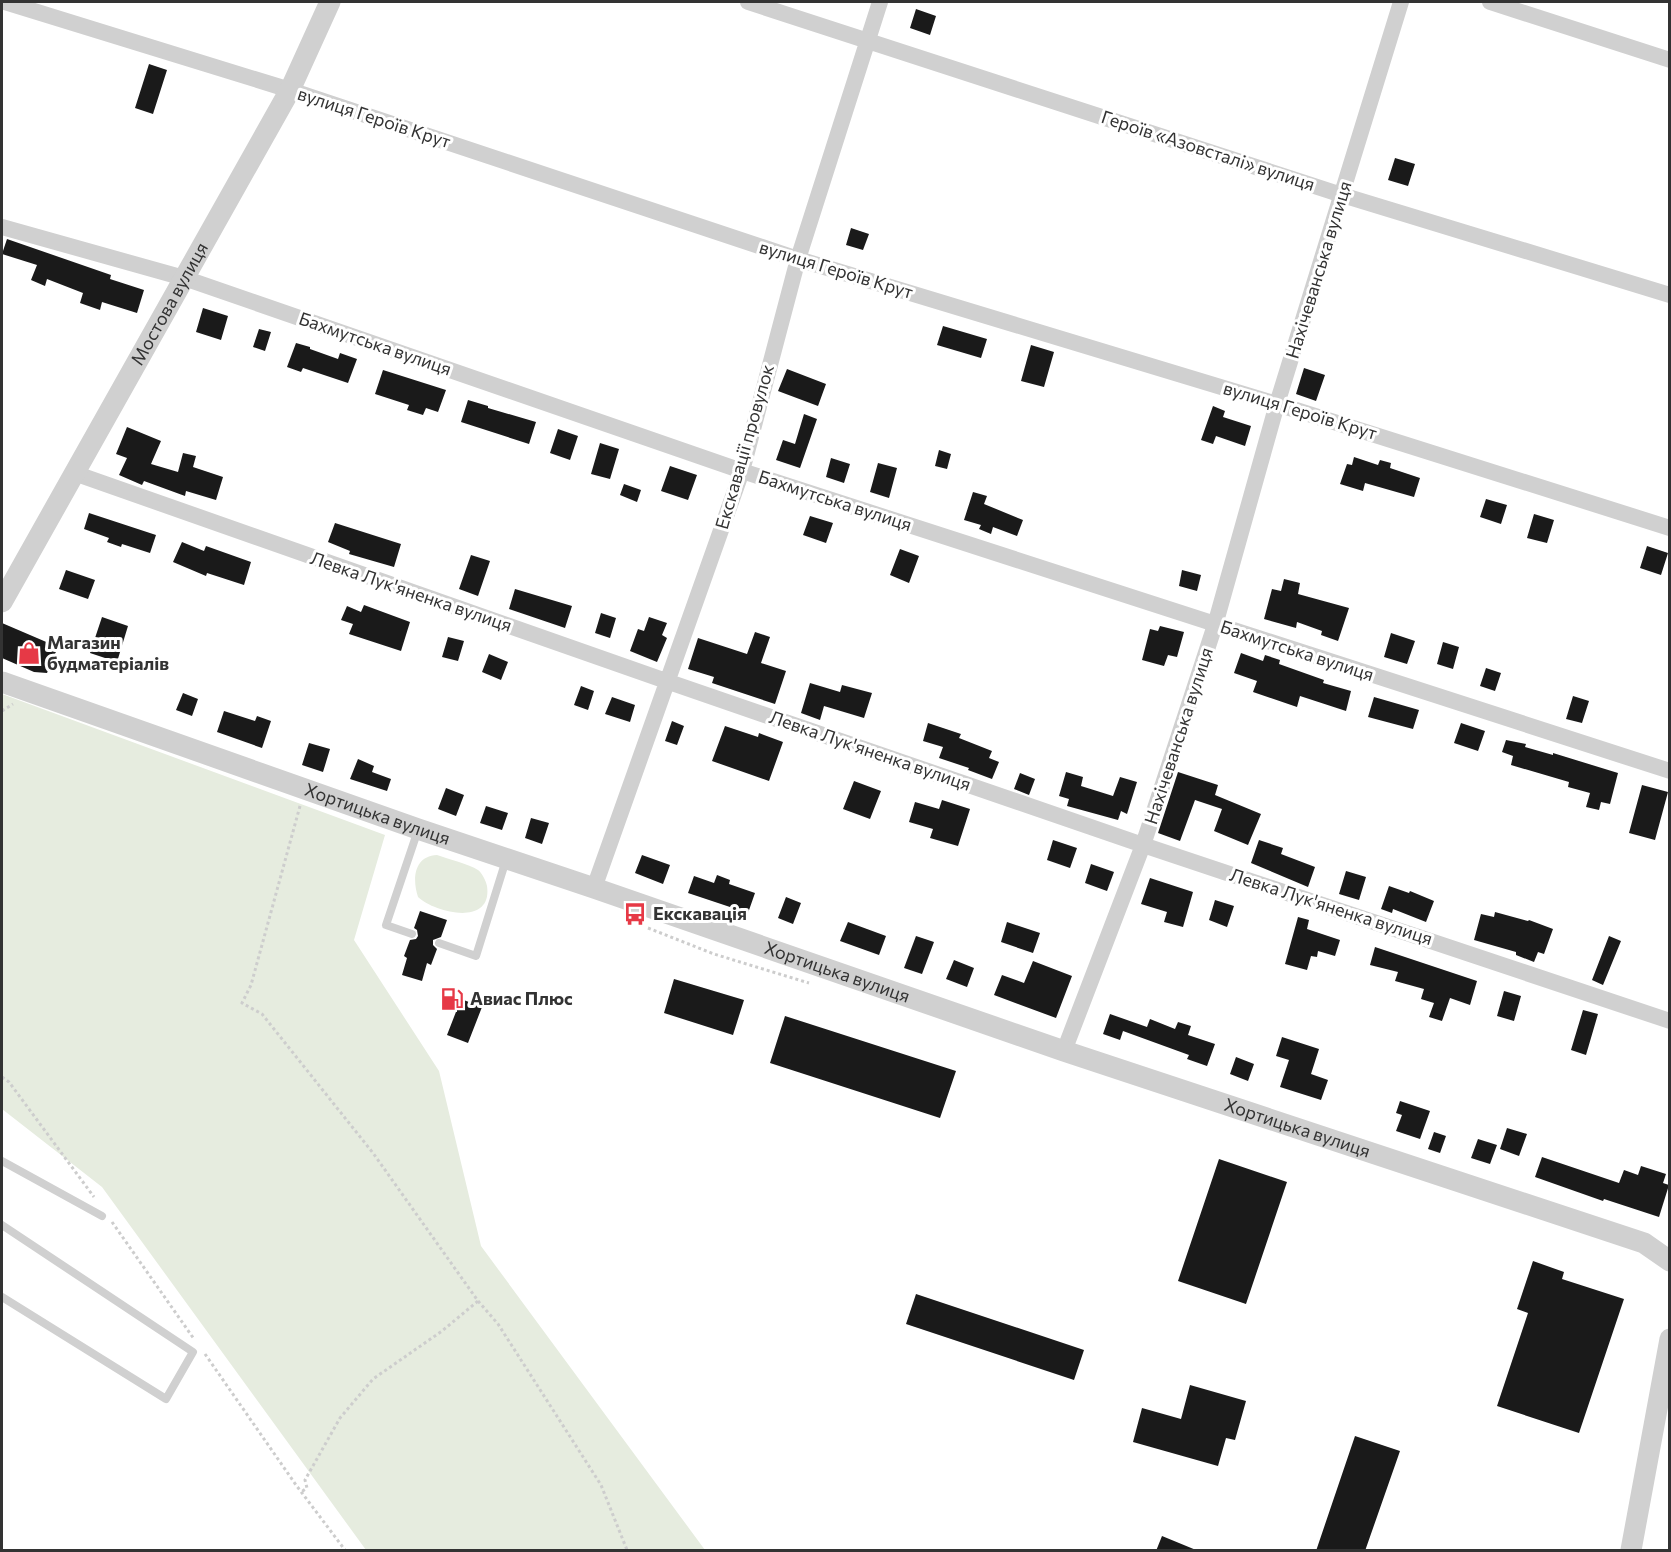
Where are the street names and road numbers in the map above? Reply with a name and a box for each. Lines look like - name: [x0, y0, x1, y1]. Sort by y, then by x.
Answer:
- street label: вулиця Героїв Крут: [295, 82, 454, 152]
- street label: Героїв «Азовсталі» вулиця: [1099, 105, 1318, 195]
- street label: Нахічеванська вулиця: [1281, 178, 1356, 361]
- street label: вулиця Героїв Крут: [757, 235, 916, 303]
- street label: Мостова вулиця: [126, 238, 212, 369]
- street label: Бахмутська вулиця: [296, 307, 455, 379]
- street label: Екскавації провулок: [710, 361, 778, 532]
- street label: вулиця Героїв Крут: [1221, 376, 1380, 444]
- street label: Бахмутська вулиця: [756, 465, 915, 535]
- street label: Левка Лук'яненка вулиця: [308, 546, 515, 636]
- street label: Бахмутська вулиця: [1218, 615, 1377, 685]
- street label: Нахічеванська вулиця: [1139, 644, 1217, 827]
- street label: Левка Лук'яненка вулиця: [767, 705, 974, 795]
- street label: Хортицька вулиця: [302, 778, 453, 849]
- street label: Левка Лук'яненка вулиця: [1227, 863, 1435, 949]
- street label: Хортицька вулиця: [762, 936, 913, 1007]
- street label: Хортицька вулиця: [1222, 1093, 1373, 1162]

